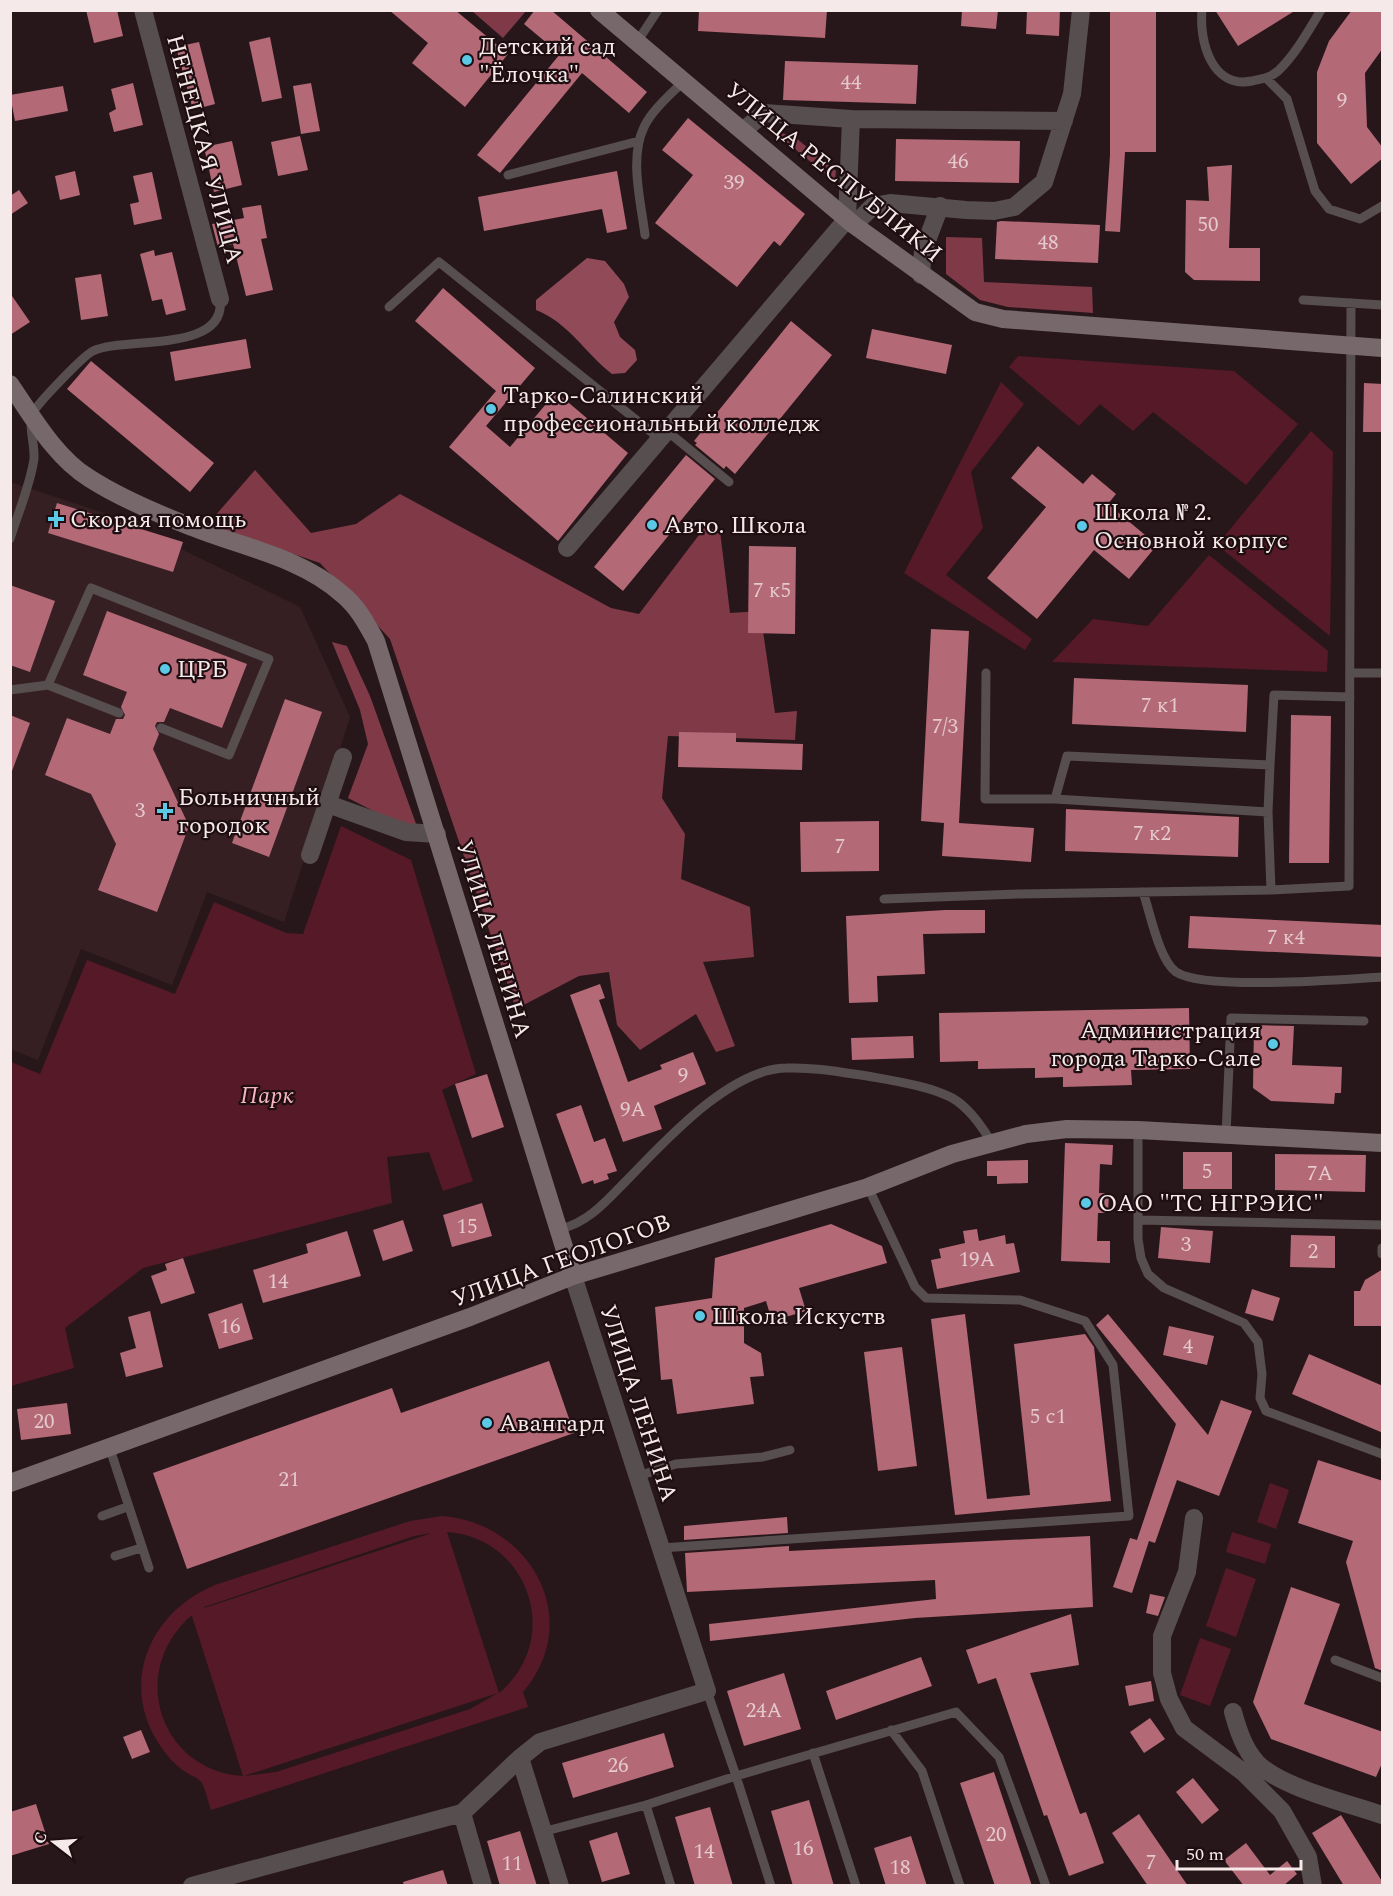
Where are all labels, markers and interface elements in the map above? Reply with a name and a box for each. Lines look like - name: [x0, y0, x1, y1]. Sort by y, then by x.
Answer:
- place label: Детский сад "Ёлочка": [479, 29, 616, 93]
- street label: НЕНЕЦКАЯ УЛИЦА: [156, 31, 252, 268]
- marker: Детский сад "Ёлочка": [460, 53, 474, 67]
- house number: 44: [841, 67, 862, 99]
- street label: УЛИЦА РЕСПУБЛИКИ: [717, 74, 950, 272]
- house number: 9: [1337, 85, 1347, 117]
- house number: 46: [948, 146, 969, 178]
- house number: 39: [724, 167, 745, 199]
- house number: 50: [1198, 209, 1219, 241]
- house number: 48: [1038, 227, 1059, 259]
- place label: Тарко-Салинский профессиональный колледж: [503, 378, 820, 442]
- marker: Тарко-Салинский профессиональный колледж: [484, 402, 498, 416]
- place label: Школа № 2. Основной корпус: [1094, 495, 1288, 559]
- place label: Скорая помощь: [70, 502, 246, 538]
- place label: Авто. Школа: [664, 508, 807, 544]
- marker: Скорая помощь: [47, 510, 65, 528]
- marker: Авто. Школа: [645, 518, 659, 532]
- marker: Школа № 2. Основной корпус: [1075, 519, 1089, 533]
- house number: 7 к5: [753, 575, 791, 607]
- place label: ЦРБ: [177, 652, 227, 688]
- marker: ЦРБ: [158, 662, 172, 676]
- house number: 7 к1: [1141, 690, 1179, 722]
- house number: 7/3: [932, 711, 959, 743]
- place label: Больничный городок: [178, 780, 320, 844]
- house number: 3: [135, 795, 146, 827]
- marker: Больничный городок: [156, 802, 174, 820]
- house number: 7 к2: [1133, 818, 1171, 850]
- house number: 7: [835, 831, 845, 863]
- street label: УЛИЦА ЛЕНИНА: [446, 836, 540, 1043]
- house number: 7 к4: [1267, 922, 1305, 954]
- place label: Администрация города Тарко-Сале: [1050, 1013, 1261, 1077]
- marker: Администрация города Тарко-Сале: [1266, 1037, 1280, 1051]
- house number: 9: [678, 1060, 688, 1092]
- park label: Парк: [240, 1078, 294, 1114]
- house number: 9А: [620, 1094, 646, 1126]
- house number: 5: [1202, 1156, 1212, 1188]
- house number: 7А: [1307, 1158, 1333, 1190]
- place label: ОАО "ТС НГРЭИС": [1098, 1186, 1324, 1222]
- marker: ОАО "ТС НГРЭИС": [1079, 1196, 1093, 1210]
- street label: УЛИЦА ГЕОЛОГОВ: [447, 1205, 676, 1317]
- house number: 15: [457, 1211, 478, 1243]
- house number: 3: [1181, 1229, 1192, 1261]
- house number: 2: [1308, 1236, 1318, 1268]
- house number: 19А: [959, 1244, 996, 1276]
- house number: 14: [268, 1266, 289, 1298]
- place label: Школа Искуств: [712, 1299, 885, 1335]
- street label: УЛИЦА ЛЕНИНА: [589, 1300, 687, 1507]
- marker: Школа Искуств: [693, 1309, 707, 1323]
- house number: 16: [220, 1311, 241, 1343]
- house number: 4: [1183, 1331, 1194, 1363]
- house number: 5 с1: [1030, 1401, 1066, 1433]
- house number: 20: [34, 1406, 55, 1438]
- place label: Авангард: [499, 1406, 605, 1442]
- marker: Авангард: [480, 1416, 494, 1430]
- house number: 21: [279, 1464, 300, 1496]
- house number: 24А: [746, 1695, 783, 1727]
- house number: 26: [608, 1750, 629, 1782]
- north arrow: [24, 1812, 84, 1872]
- house number: 20: [986, 1819, 1007, 1851]
- text: С: [27, 1829, 54, 1847]
- house number: 16: [793, 1833, 814, 1865]
- scale bar: [1177, 1833, 1302, 1871]
- house number: 14: [694, 1836, 715, 1868]
- text: 50 m: [1186, 1841, 1224, 1868]
- house number: 7: [1146, 1847, 1156, 1879]
- house number: 11: [502, 1848, 523, 1880]
- house number: 18: [890, 1852, 911, 1884]

